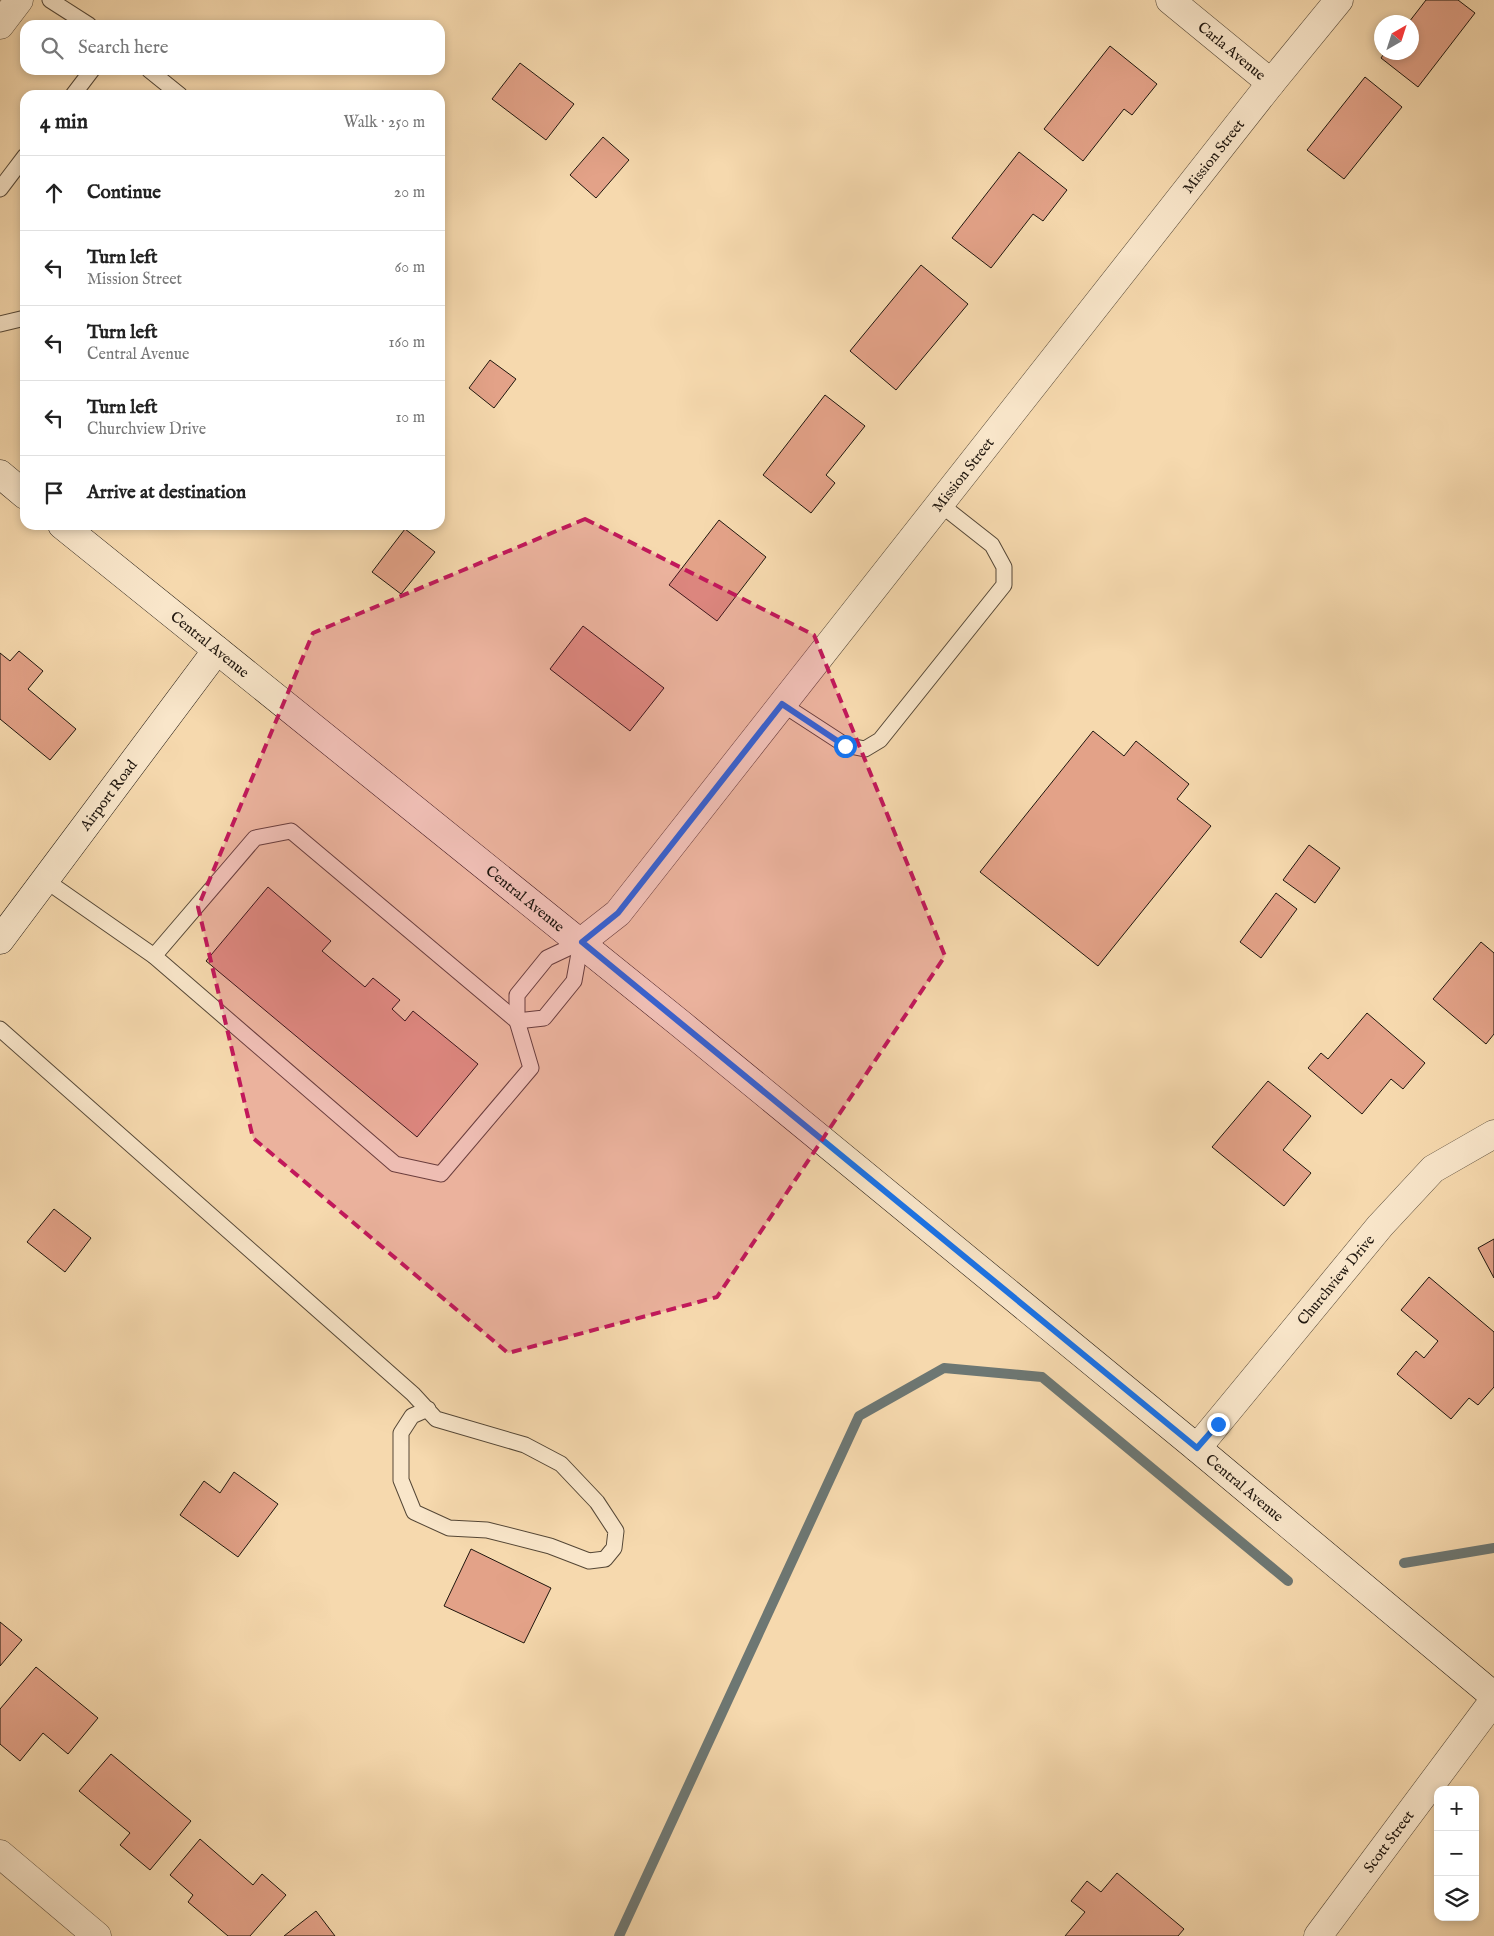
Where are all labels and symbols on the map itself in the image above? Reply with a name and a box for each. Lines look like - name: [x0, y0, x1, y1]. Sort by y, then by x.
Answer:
- north arrow: [1374, 15, 1419, 60]
- street label: Carla Avenue: [1194, 18, 1269, 85]
- street label: Mission Street: [1179, 116, 1249, 197]
- street label: Mission Street: [928, 434, 998, 516]
- street label: Central Avenue: [166, 607, 253, 682]
- route start: [834, 735, 857, 758]
- street label: Airport Road: [76, 755, 142, 835]
- street label: Central Avenue: [482, 861, 568, 937]
- street label: Churchview Drive: [1293, 1231, 1379, 1329]
- route end: [1207, 1413, 1230, 1436]
- street label: Central Avenue: [1201, 1450, 1287, 1526]
- street label: Scott Street: [1359, 1807, 1418, 1877]

